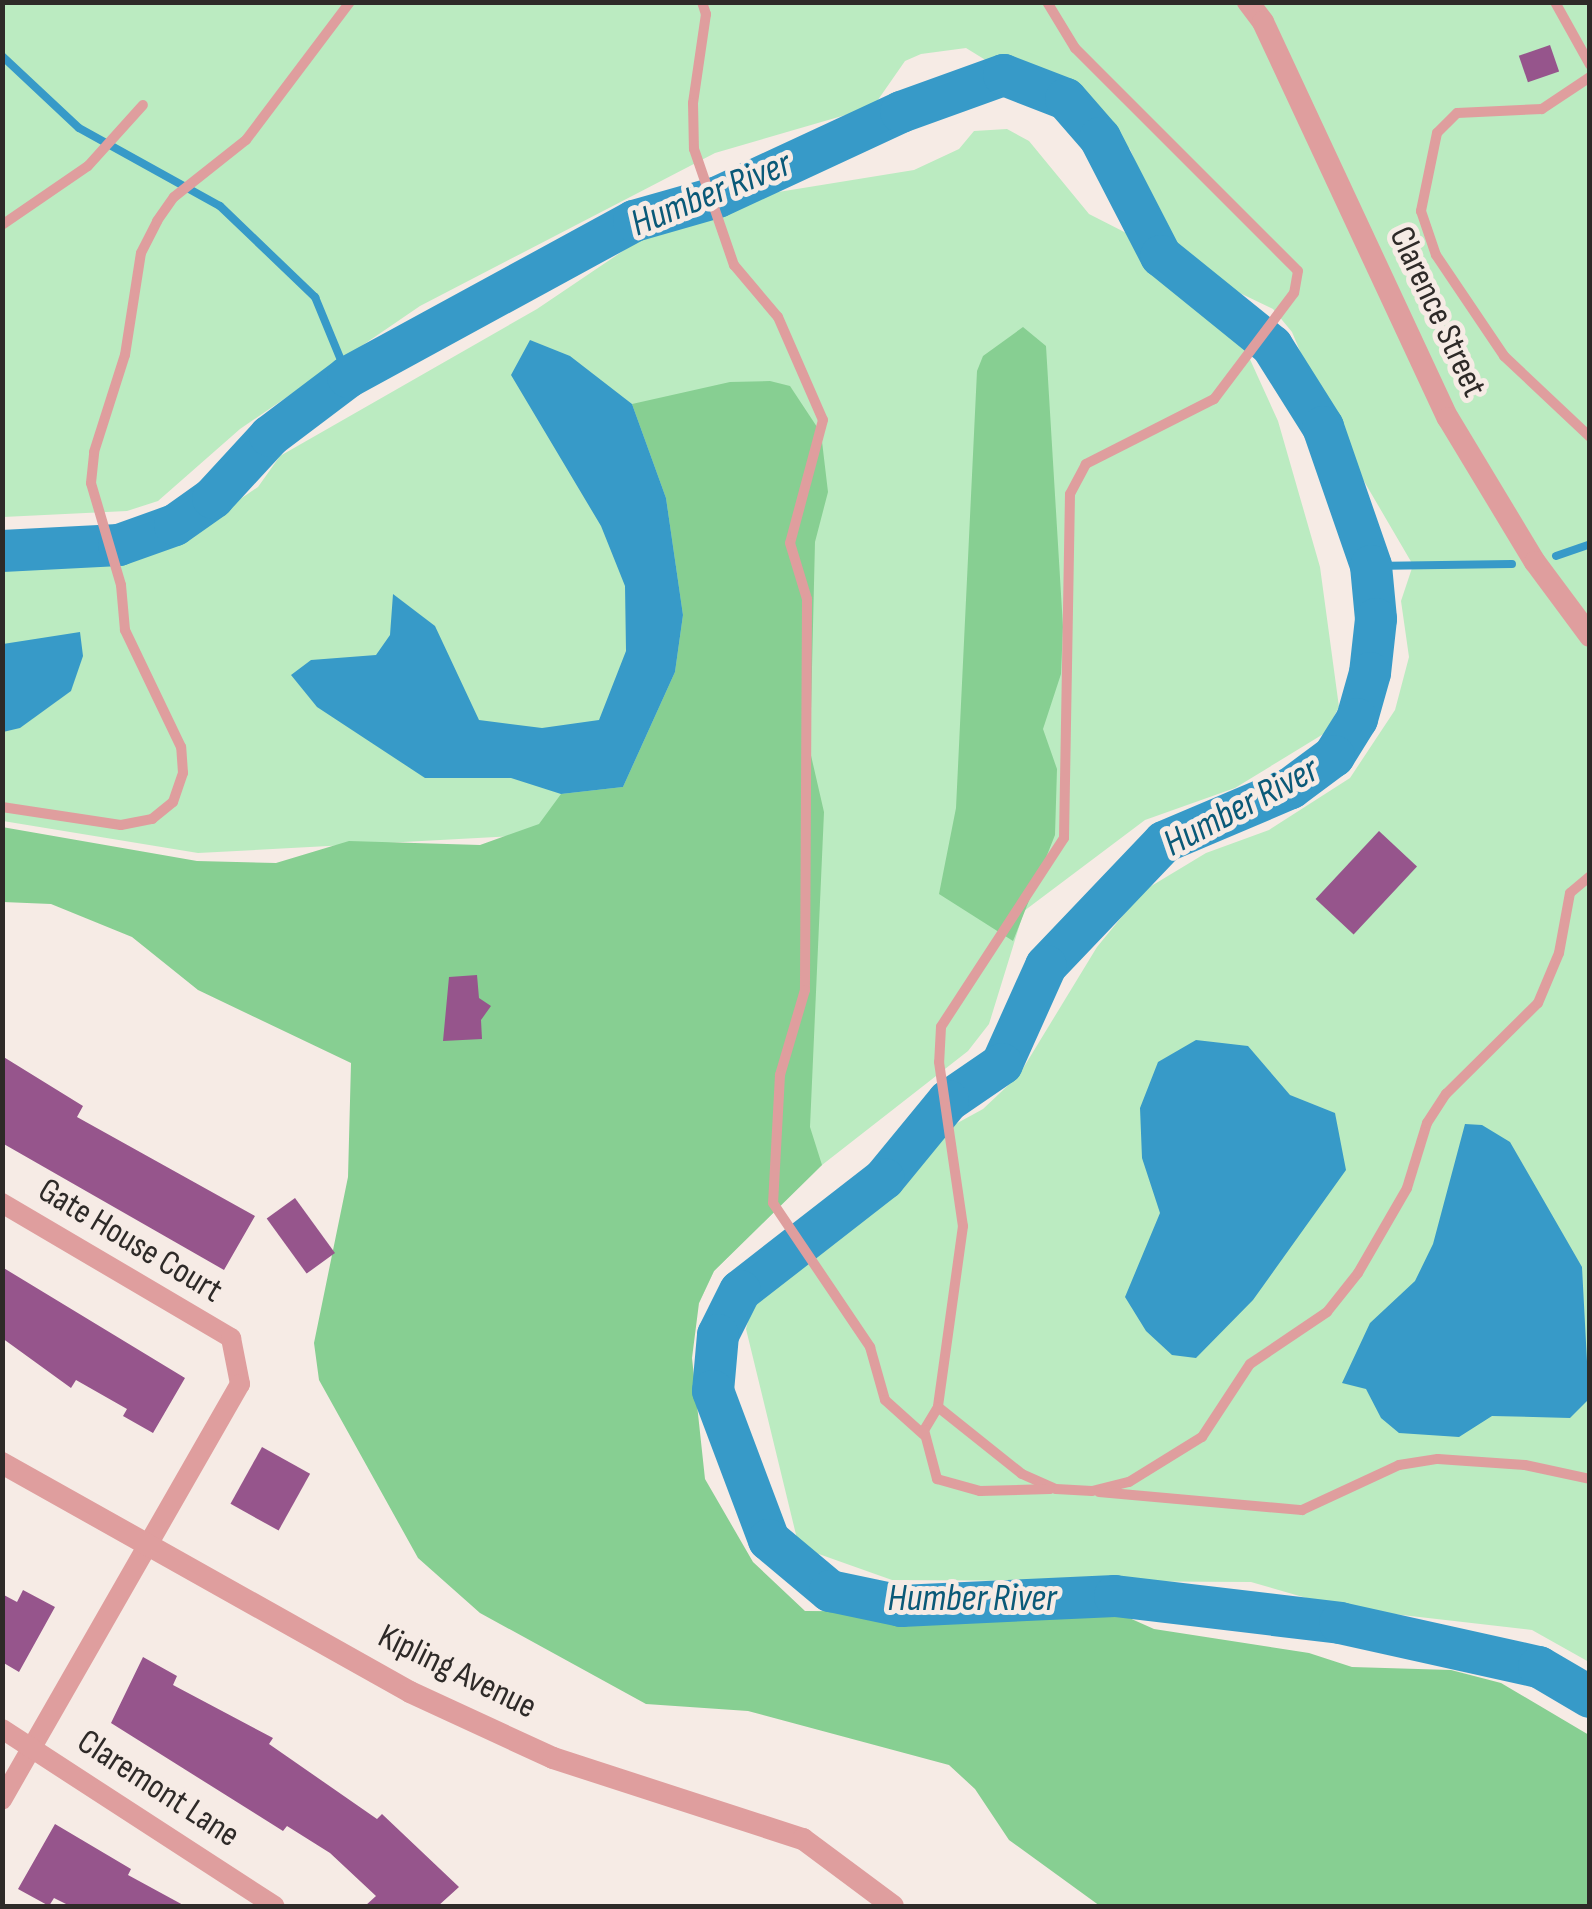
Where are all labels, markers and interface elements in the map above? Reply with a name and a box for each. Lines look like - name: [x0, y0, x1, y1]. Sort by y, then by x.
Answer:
- water label: Humber River: [624, 141, 798, 247]
- street label: Clarence Street: [1379, 220, 1495, 404]
- water label: Humber River: [1156, 747, 1326, 867]
- street label: Gate House Court: [31, 1170, 229, 1312]
- water label: Humber River: [888, 1576, 1056, 1622]
- street label: Kipling Avenue: [371, 1616, 543, 1728]
- street label: Claremont Lane: [69, 1721, 247, 1857]

